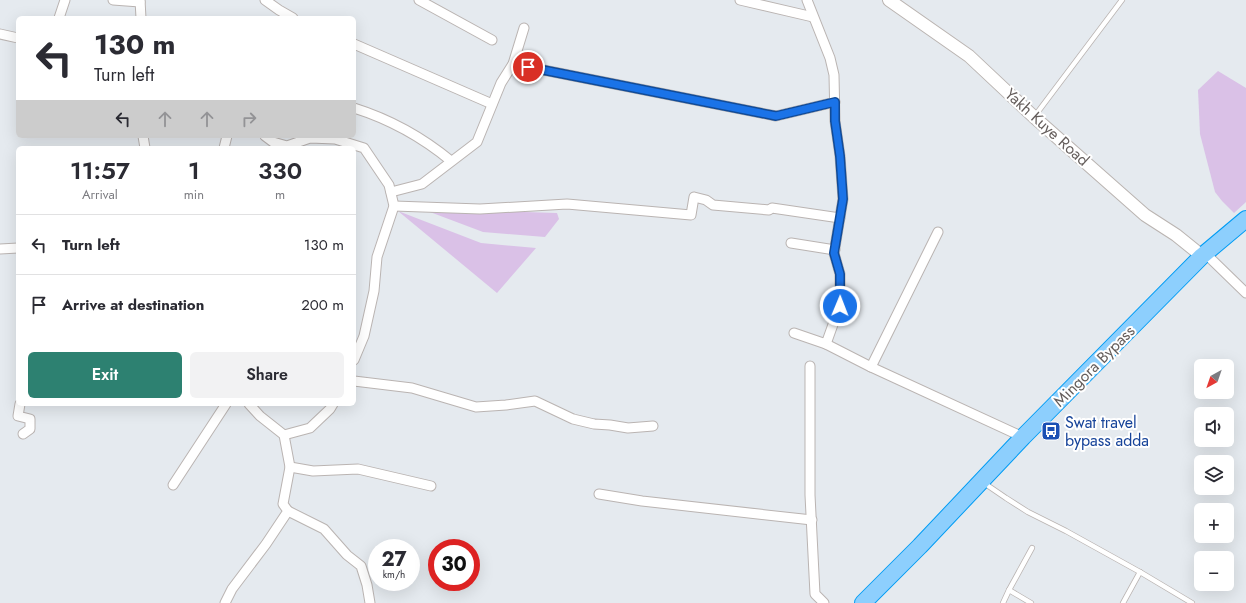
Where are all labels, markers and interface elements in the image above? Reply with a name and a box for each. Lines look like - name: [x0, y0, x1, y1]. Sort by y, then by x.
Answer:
- text: 130 m: [94, 24, 176, 65]
- icon: left: [28, 32, 80, 84]
- pin: [511, 50, 545, 84]
- icon: arrive: [517, 56, 539, 78]
- text: Turn left: [94, 62, 154, 88]
- street label: Yakh Kuye Road: [1000, 83, 1094, 171]
- icon: left: [112, 108, 134, 130]
- icon: ahead: [154, 108, 176, 130]
- icon: ahead: [196, 108, 218, 130]
- icon: right: [238, 108, 260, 130]
- text: 11:57: [70, 153, 130, 188]
- text: 1: [188, 153, 200, 188]
- text: 330: [258, 153, 302, 188]
- text: Arrival: [82, 185, 118, 204]
- text: min: [184, 185, 204, 204]
- text: m: [275, 185, 285, 204]
- icon: left: [28, 234, 50, 256]
- text: Turn left: [62, 234, 120, 256]
- text: 130 m: [304, 234, 344, 256]
- position arrow: [819, 285, 861, 327]
- icon: arrive: [28, 294, 50, 316]
- text: Arrive at destination: [62, 294, 204, 316]
- text: 200 m: [301, 294, 344, 316]
- street label: Mingora Bypass: [1048, 320, 1140, 412]
- button: Exit: [28, 352, 182, 398]
- button: Share: [190, 352, 344, 398]
- north arrow: [1194, 359, 1234, 399]
- map controls: [1194, 359, 1234, 591]
- button: sound: [1194, 407, 1234, 447]
- place label: Swat travel bypass adda: [1065, 411, 1149, 452]
- bus stop icon: Swat travel bypass adda: [1040, 420, 1062, 442]
- button: layers: [1194, 455, 1234, 495]
- button: +: [1194, 503, 1234, 543]
- speed limit sign: 30: [428, 539, 480, 591]
- text: 27: [381, 545, 407, 574]
- button: −: [1194, 551, 1234, 591]
- text: km/h: [383, 567, 405, 582]

